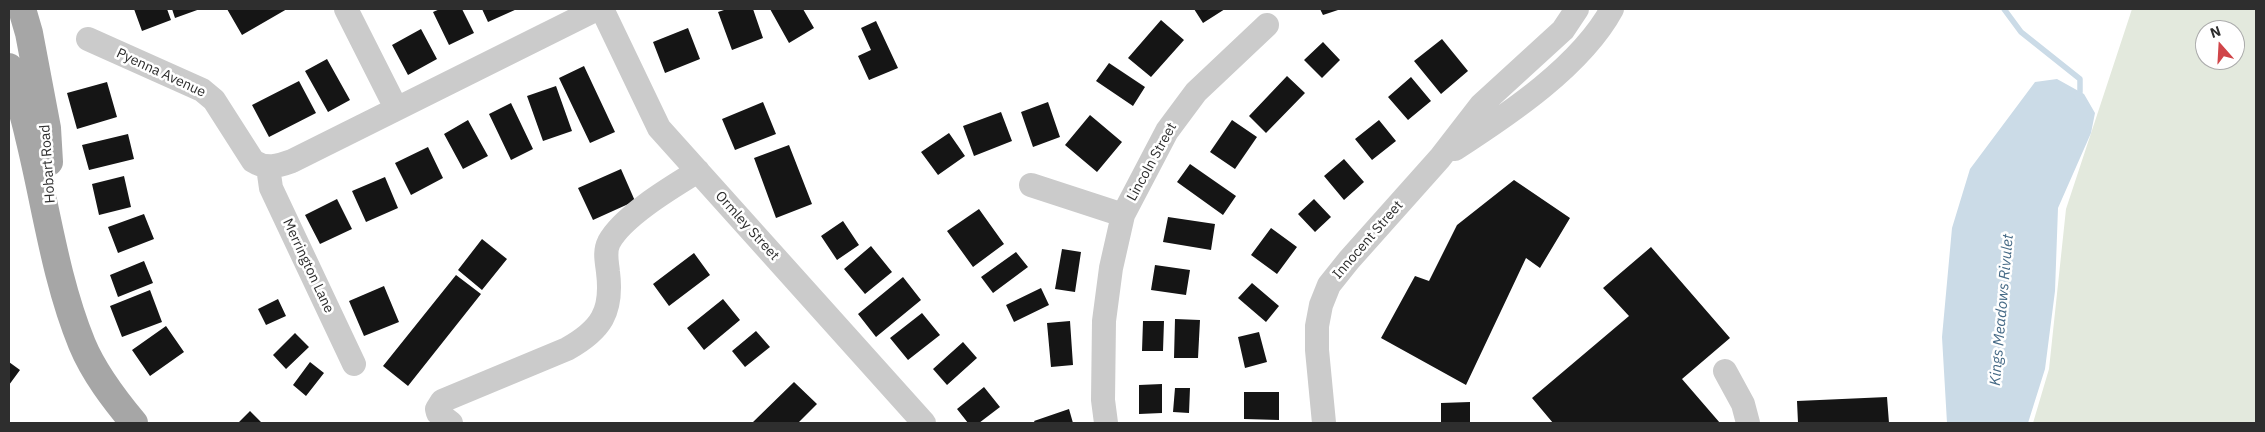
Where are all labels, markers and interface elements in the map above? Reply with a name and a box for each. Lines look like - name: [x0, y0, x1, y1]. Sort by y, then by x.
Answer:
- north arrow: [2195, 20, 2245, 70]
- text: N: [2208, 22, 2223, 42]
- street label: Pyenna Avenue: [114, 45, 208, 101]
- street label: Lincoln Street: [1124, 120, 1180, 204]
- street label: Hobart Road: [37, 124, 59, 204]
- street label: Ormley Street: [712, 188, 782, 264]
- street label: Innocent Street: [1329, 197, 1407, 283]
- street label: Merrington Lane: [279, 216, 337, 316]
- water label: Kings Meadows Rivulet: [1986, 234, 2018, 386]

